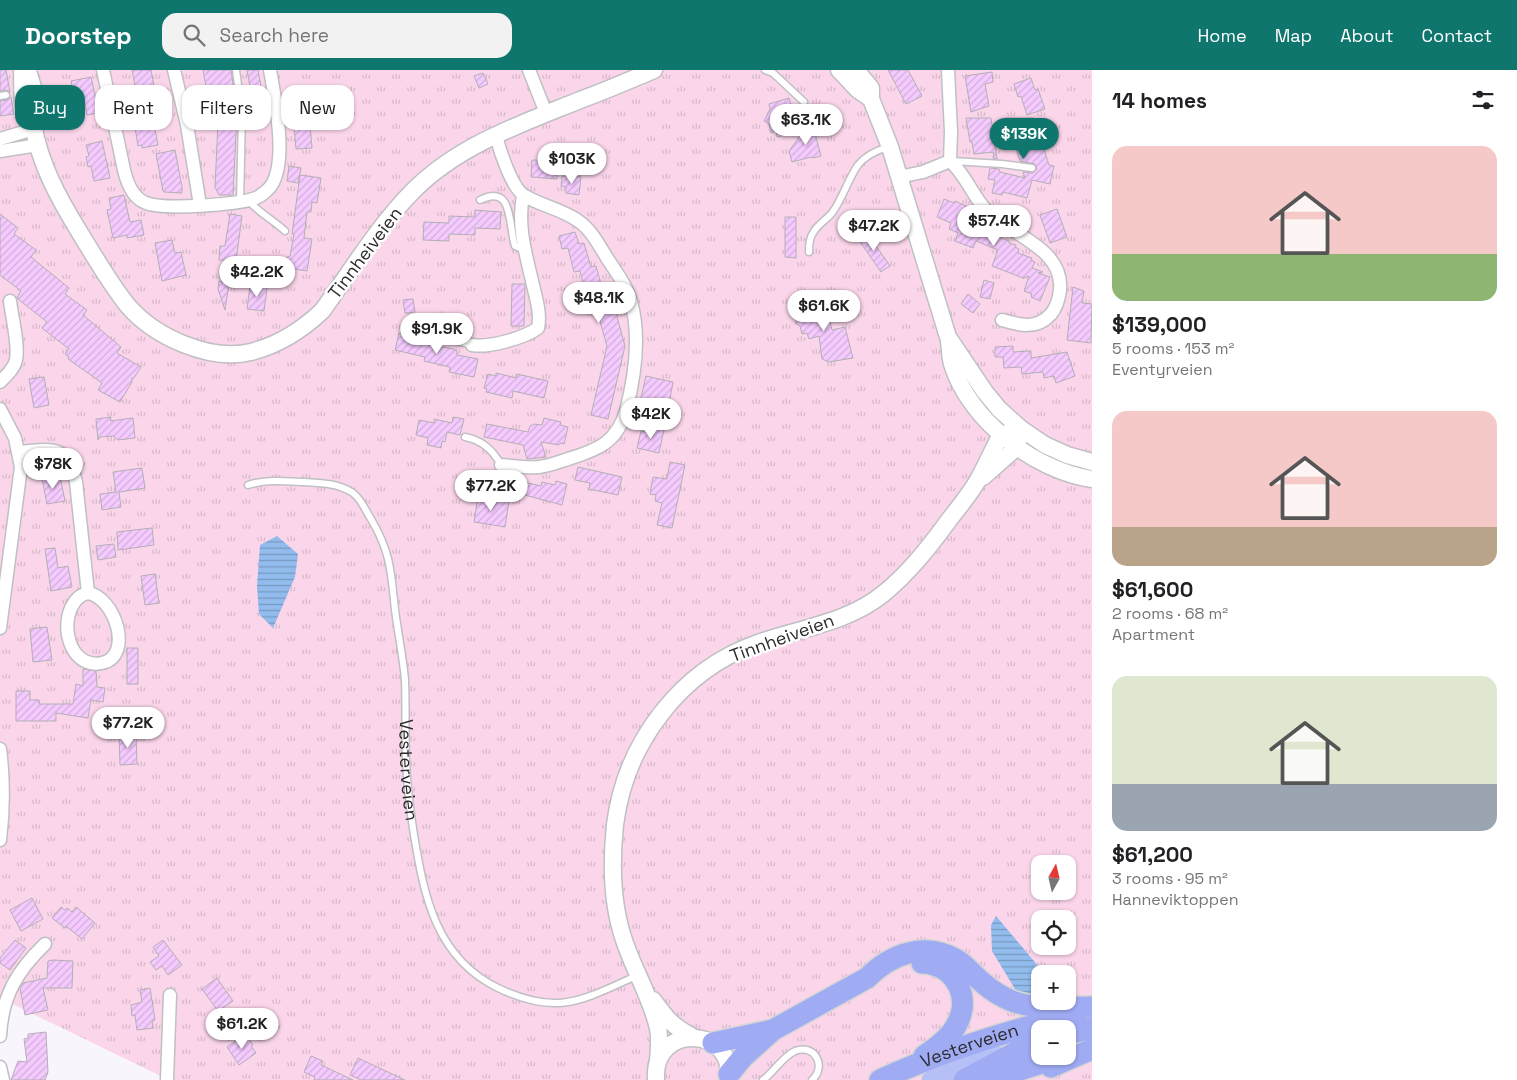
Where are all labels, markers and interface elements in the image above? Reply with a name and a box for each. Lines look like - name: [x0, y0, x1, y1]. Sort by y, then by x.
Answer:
- search box: [162, 13, 512, 58]
- text: Doorstep: [25, 20, 132, 51]
- icon: search: [180, 21, 208, 49]
- text: Search here: [220, 23, 329, 48]
- text: Home: [1198, 24, 1247, 47]
- text: Map: [1275, 24, 1312, 47]
- text: About: [1340, 24, 1394, 47]
- text: Contact: [1422, 24, 1492, 47]
- chip: Buy: [15, 85, 85, 130]
- chip: Rent: [95, 85, 172, 130]
- chip: Filters: [182, 85, 271, 130]
- chip: New: [281, 85, 354, 130]
- icon: filters: [1469, 86, 1497, 114]
- text: 14 homes: [1112, 87, 1207, 114]
- pin: $63.1K: [765, 104, 847, 146]
- text: $63.1K: [781, 109, 831, 130]
- pin: $139K: [989, 118, 1059, 160]
- text: $139K: [1001, 123, 1047, 144]
- pin: $103K: [537, 142, 607, 185]
- text: $103K: [548, 148, 596, 169]
- icon: home: [1260, 178, 1350, 268]
- street label: Tinnheiveien: [323, 202, 407, 303]
- pin: $57.4K: [953, 204, 1035, 247]
- pin: $47.2K: [833, 210, 915, 252]
- text: $57.4K: [968, 210, 1020, 231]
- text: $47.2K: [848, 215, 900, 236]
- pin: $42.2K: [216, 256, 298, 298]
- text: $42.2K: [230, 261, 284, 282]
- pin: $48.1K: [558, 282, 640, 324]
- text: $48.1K: [574, 287, 624, 308]
- pin: $61.6K: [783, 290, 865, 332]
- text: $61.6K: [798, 295, 850, 316]
- text: $139,000: [1112, 311, 1207, 338]
- pin: $91.9K: [396, 312, 478, 355]
- text: $91.9K: [411, 318, 463, 339]
- text: 5 rooms · 153 m²: [1112, 338, 1234, 359]
- text: Eventyrveien: [1112, 359, 1213, 380]
- pin: $42K: [621, 398, 681, 440]
- text: $42K: [631, 403, 671, 424]
- icon: home: [1260, 443, 1350, 533]
- pin: $78K: [23, 448, 83, 490]
- text: $78K: [34, 453, 72, 474]
- pin: $77.2K: [450, 470, 532, 512]
- text: $77.2K: [466, 475, 516, 496]
- text: $61,600: [1112, 576, 1193, 603]
- text: 2 rooms · 68 m²: [1112, 603, 1228, 624]
- street label: Tinnheiveien: [727, 608, 837, 667]
- text: Apartment: [1112, 624, 1195, 645]
- pin: $77.2K: [87, 706, 169, 749]
- icon: home: [1260, 708, 1350, 798]
- text: $77.2K: [103, 712, 153, 733]
- street label: Vesterveien: [394, 719, 424, 822]
- text: $61,200: [1112, 841, 1193, 868]
- north arrow: [1031, 855, 1076, 900]
- map controls: [1031, 855, 1076, 1065]
- text: 3 rooms · 95 m²: [1112, 868, 1228, 889]
- text: Hanneviktoppen: [1112, 889, 1238, 910]
- button: locate: [1031, 910, 1076, 955]
- button: +: [1031, 965, 1076, 1010]
- pin: $61.2K: [201, 1008, 283, 1050]
- text: $61.2K: [216, 1013, 268, 1034]
- street label: Vesterveien: [917, 1018, 1021, 1073]
- button: −: [1031, 1020, 1076, 1065]

